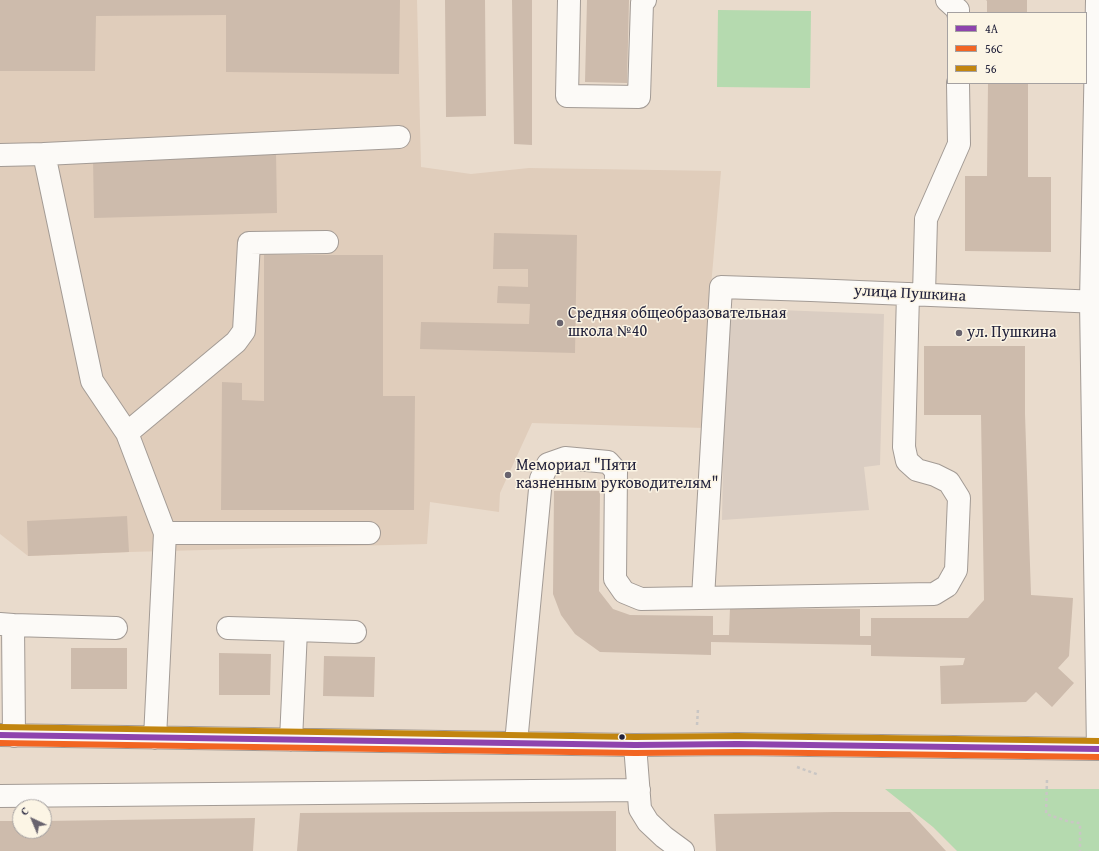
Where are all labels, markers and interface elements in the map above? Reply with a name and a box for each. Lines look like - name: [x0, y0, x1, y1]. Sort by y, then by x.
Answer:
- legend: [947, 12, 1087, 84]
- text: 4А: [985, 20, 998, 37]
- text: 56С: [985, 40, 1003, 57]
- text: 56: [985, 60, 997, 77]
- street label: улица Пушкина: [854, 281, 966, 307]
- place label: Средняя общеобразовательная школа №40: [568, 304, 786, 342]
- marker: Средняя общеобразовательная школа №40: [555, 318, 565, 328]
- place label: ул. Пушкина: [967, 323, 1057, 343]
- marker: ул. Пушкина: [954, 328, 964, 338]
- place label: Мемориал "Пяти казненным руководителям": [516, 456, 719, 494]
- marker: Мемориал "Пяти казненным руководителям": [503, 470, 513, 480]
- unlabelled marker: [617, 732, 627, 742]
- north arrow: [12, 799, 52, 839]
- text: С: [17, 803, 32, 819]

